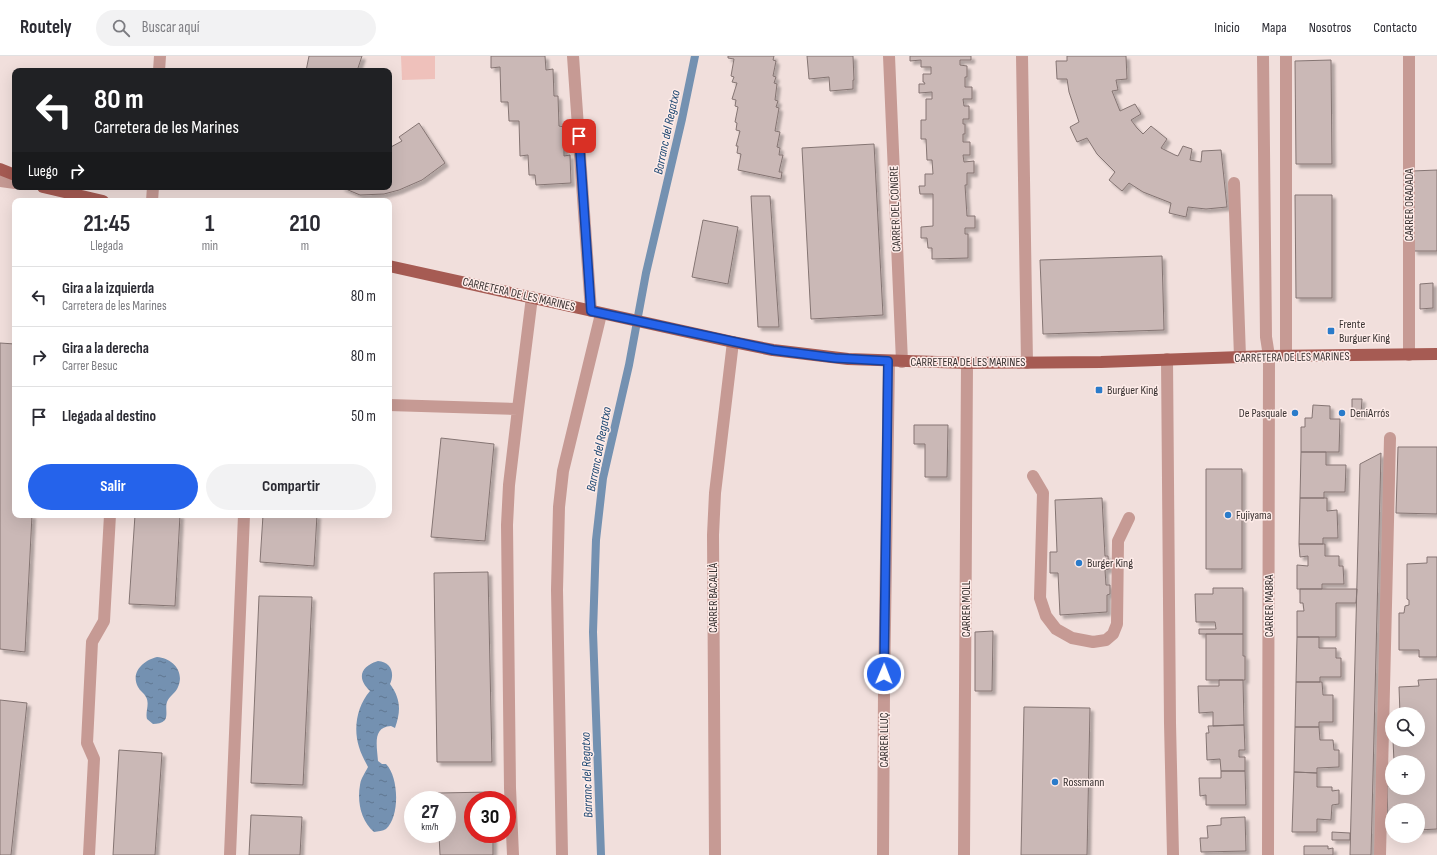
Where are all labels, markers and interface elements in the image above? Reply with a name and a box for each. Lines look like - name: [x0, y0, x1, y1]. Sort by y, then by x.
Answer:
- search box: [96, 10, 376, 46]
- text: Routely: [20, 16, 72, 39]
- icon: search: [110, 17, 132, 39]
- text: Buscar aquí: [142, 18, 199, 37]
- text: Inicio: [1214, 19, 1240, 36]
- text: Mapa: [1262, 19, 1287, 36]
- text: Nosotros: [1309, 19, 1351, 36]
- text: Contacto: [1373, 19, 1417, 36]
- text: 80 m: [94, 83, 143, 116]
- icon: left: [28, 84, 80, 136]
- water label: Barranc del Regatxo: [650, 88, 684, 176]
- text: Carretera de les Marines: [94, 117, 239, 138]
- pin: [562, 119, 596, 153]
- icon: arrive: [568, 125, 590, 147]
- icon: right: [66, 160, 88, 182]
- text: Luego: [28, 162, 58, 181]
- street label: CARRER DEL CONGRE: [887, 166, 904, 252]
- street label: CARRER ORADADA: [1402, 168, 1417, 241]
- text: 21:45: [83, 209, 130, 238]
- text: 1: [205, 209, 215, 238]
- text: 210: [289, 209, 321, 238]
- text: Llegada: [90, 238, 123, 254]
- text: min: [202, 238, 218, 254]
- text: m: [301, 238, 309, 254]
- street label: CARRETERA DE LES MARINES: [461, 274, 577, 315]
- text: Gira a la izquierda: [62, 279, 154, 298]
- icon: left: [28, 286, 50, 308]
- text: 80 m: [351, 287, 376, 306]
- text: Carretera de les Marines: [62, 298, 167, 314]
- place label: Frente Burguer King: [1339, 317, 1390, 346]
- marker: Frente Burguer King: [1326, 326, 1336, 336]
- text: Gira a la derecha: [62, 339, 149, 358]
- icon: right: [28, 346, 50, 368]
- text: 80 m: [351, 347, 376, 366]
- street label: CARRETERA DE LES MARINES: [1234, 349, 1350, 366]
- street label: CARRETERA DE LES MARINES: [911, 355, 1025, 370]
- text: Carrer Besuc: [62, 358, 118, 374]
- place label: Burguer King: [1107, 383, 1158, 398]
- marker: Burguer King: [1094, 385, 1104, 395]
- water label: Barranc del Regatxo: [583, 405, 615, 493]
- icon: arrive: [28, 406, 50, 428]
- place label: De Pasquale: [1239, 406, 1287, 421]
- place label: DeniArrós: [1350, 406, 1389, 421]
- text: Llegada al destino: [62, 407, 156, 426]
- text: 50 m: [351, 407, 376, 426]
- marker: De Pasquale: [1290, 408, 1300, 418]
- marker: DeniArrós: [1337, 408, 1347, 418]
- button: Salir: [28, 464, 198, 510]
- button: Compartir: [206, 464, 376, 510]
- place label: Fujiyama: [1236, 508, 1272, 523]
- marker: Fujiyama: [1223, 510, 1233, 520]
- place label: Burger King: [1087, 556, 1133, 571]
- marker: Burger King: [1074, 558, 1084, 568]
- street label: CARRER BACALLÀ: [706, 562, 721, 633]
- street label: CARRER MABRA: [1262, 574, 1277, 637]
- street label: CARRER MOLL: [959, 580, 974, 637]
- position arrow: [863, 653, 905, 695]
- map controls: [1385, 707, 1425, 843]
- button: search: [1385, 707, 1425, 747]
- street label: CARRER LLUÇ: [877, 712, 892, 767]
- water label: Barranc del Regatxo: [577, 731, 596, 818]
- button: +: [1385, 755, 1425, 795]
- place label: Rossmann: [1063, 775, 1104, 790]
- marker: Rossmann: [1050, 777, 1060, 787]
- speed limit sign: 30: [464, 791, 516, 843]
- text: 27: [421, 800, 439, 824]
- button: −: [1385, 803, 1425, 843]
- text: km/h: [421, 821, 439, 833]

